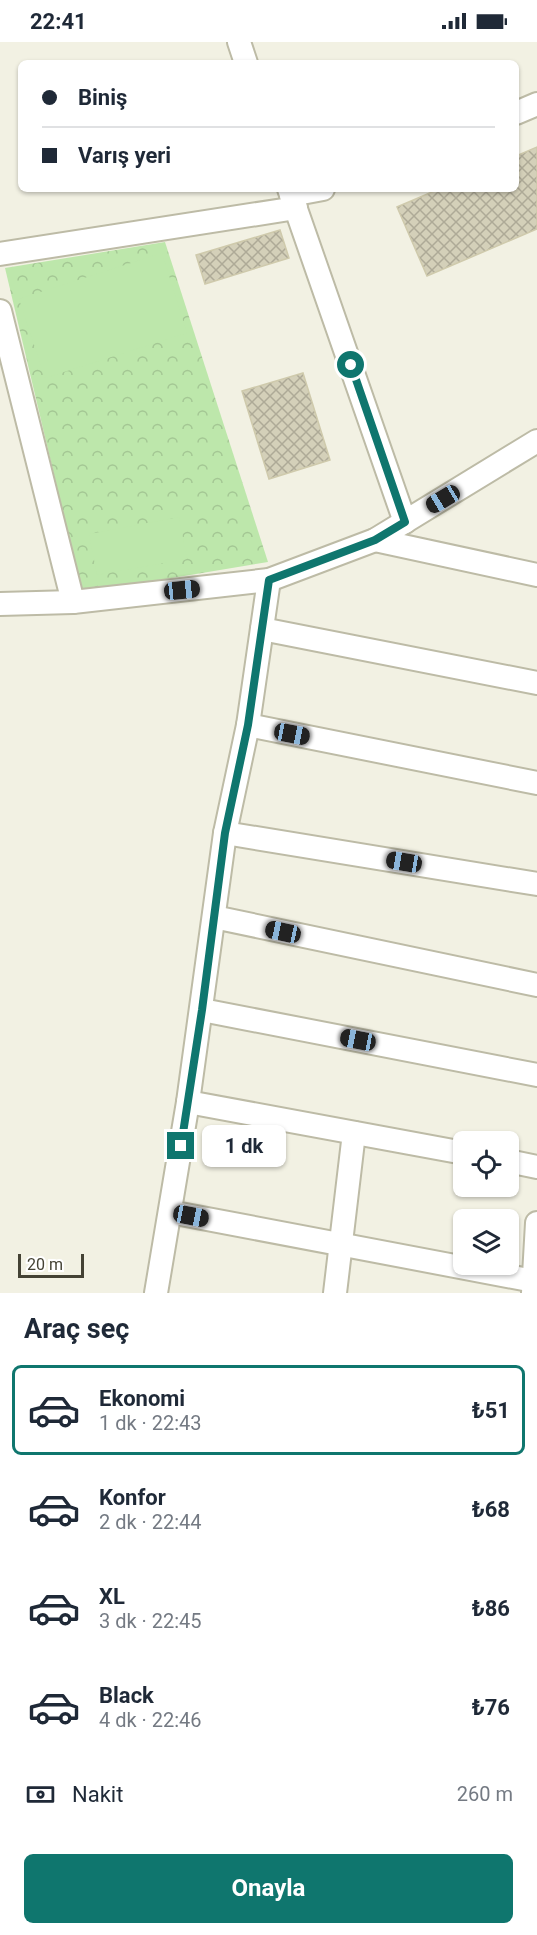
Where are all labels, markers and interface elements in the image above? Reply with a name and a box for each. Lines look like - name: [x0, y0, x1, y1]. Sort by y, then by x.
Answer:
- text: 22:41: [30, 9, 87, 34]
- text: Biniş: [78, 85, 127, 110]
- text: Varış yeri: [78, 143, 171, 168]
- route start: [337, 351, 364, 378]
- car: [423, 482, 463, 516]
- car: [163, 579, 201, 601]
- car: [273, 722, 311, 746]
- car: [385, 850, 423, 874]
- car: [264, 919, 302, 945]
- car: [339, 1028, 377, 1052]
- callout: 1 dk: [202, 1125, 286, 1167]
- map controls: [453, 1131, 519, 1275]
- button: locate: [453, 1131, 519, 1197]
- route end: [167, 1132, 194, 1159]
- text: 1 dk: [225, 1134, 263, 1158]
- car: [172, 1204, 210, 1228]
- button: layers: [453, 1209, 519, 1275]
- scale bar: [18, 1251, 84, 1278]
- text: 20 m: [27, 1255, 63, 1274]
- text: Araç seç: [24, 1313, 129, 1345]
- icon: car: [27, 1383, 81, 1437]
- text: Ekonomi: [99, 1386, 185, 1411]
- text: ₺51: [472, 1398, 510, 1423]
- text: 1 dk · 22:43: [99, 1411, 202, 1435]
- icon: car: [27, 1482, 81, 1536]
- text: Konfor: [99, 1485, 166, 1510]
- text: ₺68: [472, 1497, 510, 1522]
- text: 2 dk · 22:44: [99, 1510, 202, 1534]
- icon: car: [27, 1581, 81, 1635]
- text: XL: [99, 1584, 125, 1609]
- text: ₺86: [472, 1596, 510, 1621]
- text: 3 dk · 22:45: [99, 1609, 202, 1633]
- icon: car: [27, 1680, 81, 1734]
- text: Black: [99, 1683, 154, 1708]
- text: ₺76: [472, 1695, 510, 1720]
- text: 4 dk · 22:46: [99, 1708, 202, 1732]
- icon: cash: [24, 1778, 57, 1811]
- text: Nakit: [72, 1782, 123, 1807]
- text: 260 m: [457, 1782, 513, 1806]
- button: Onayla: [24, 1854, 513, 1923]

